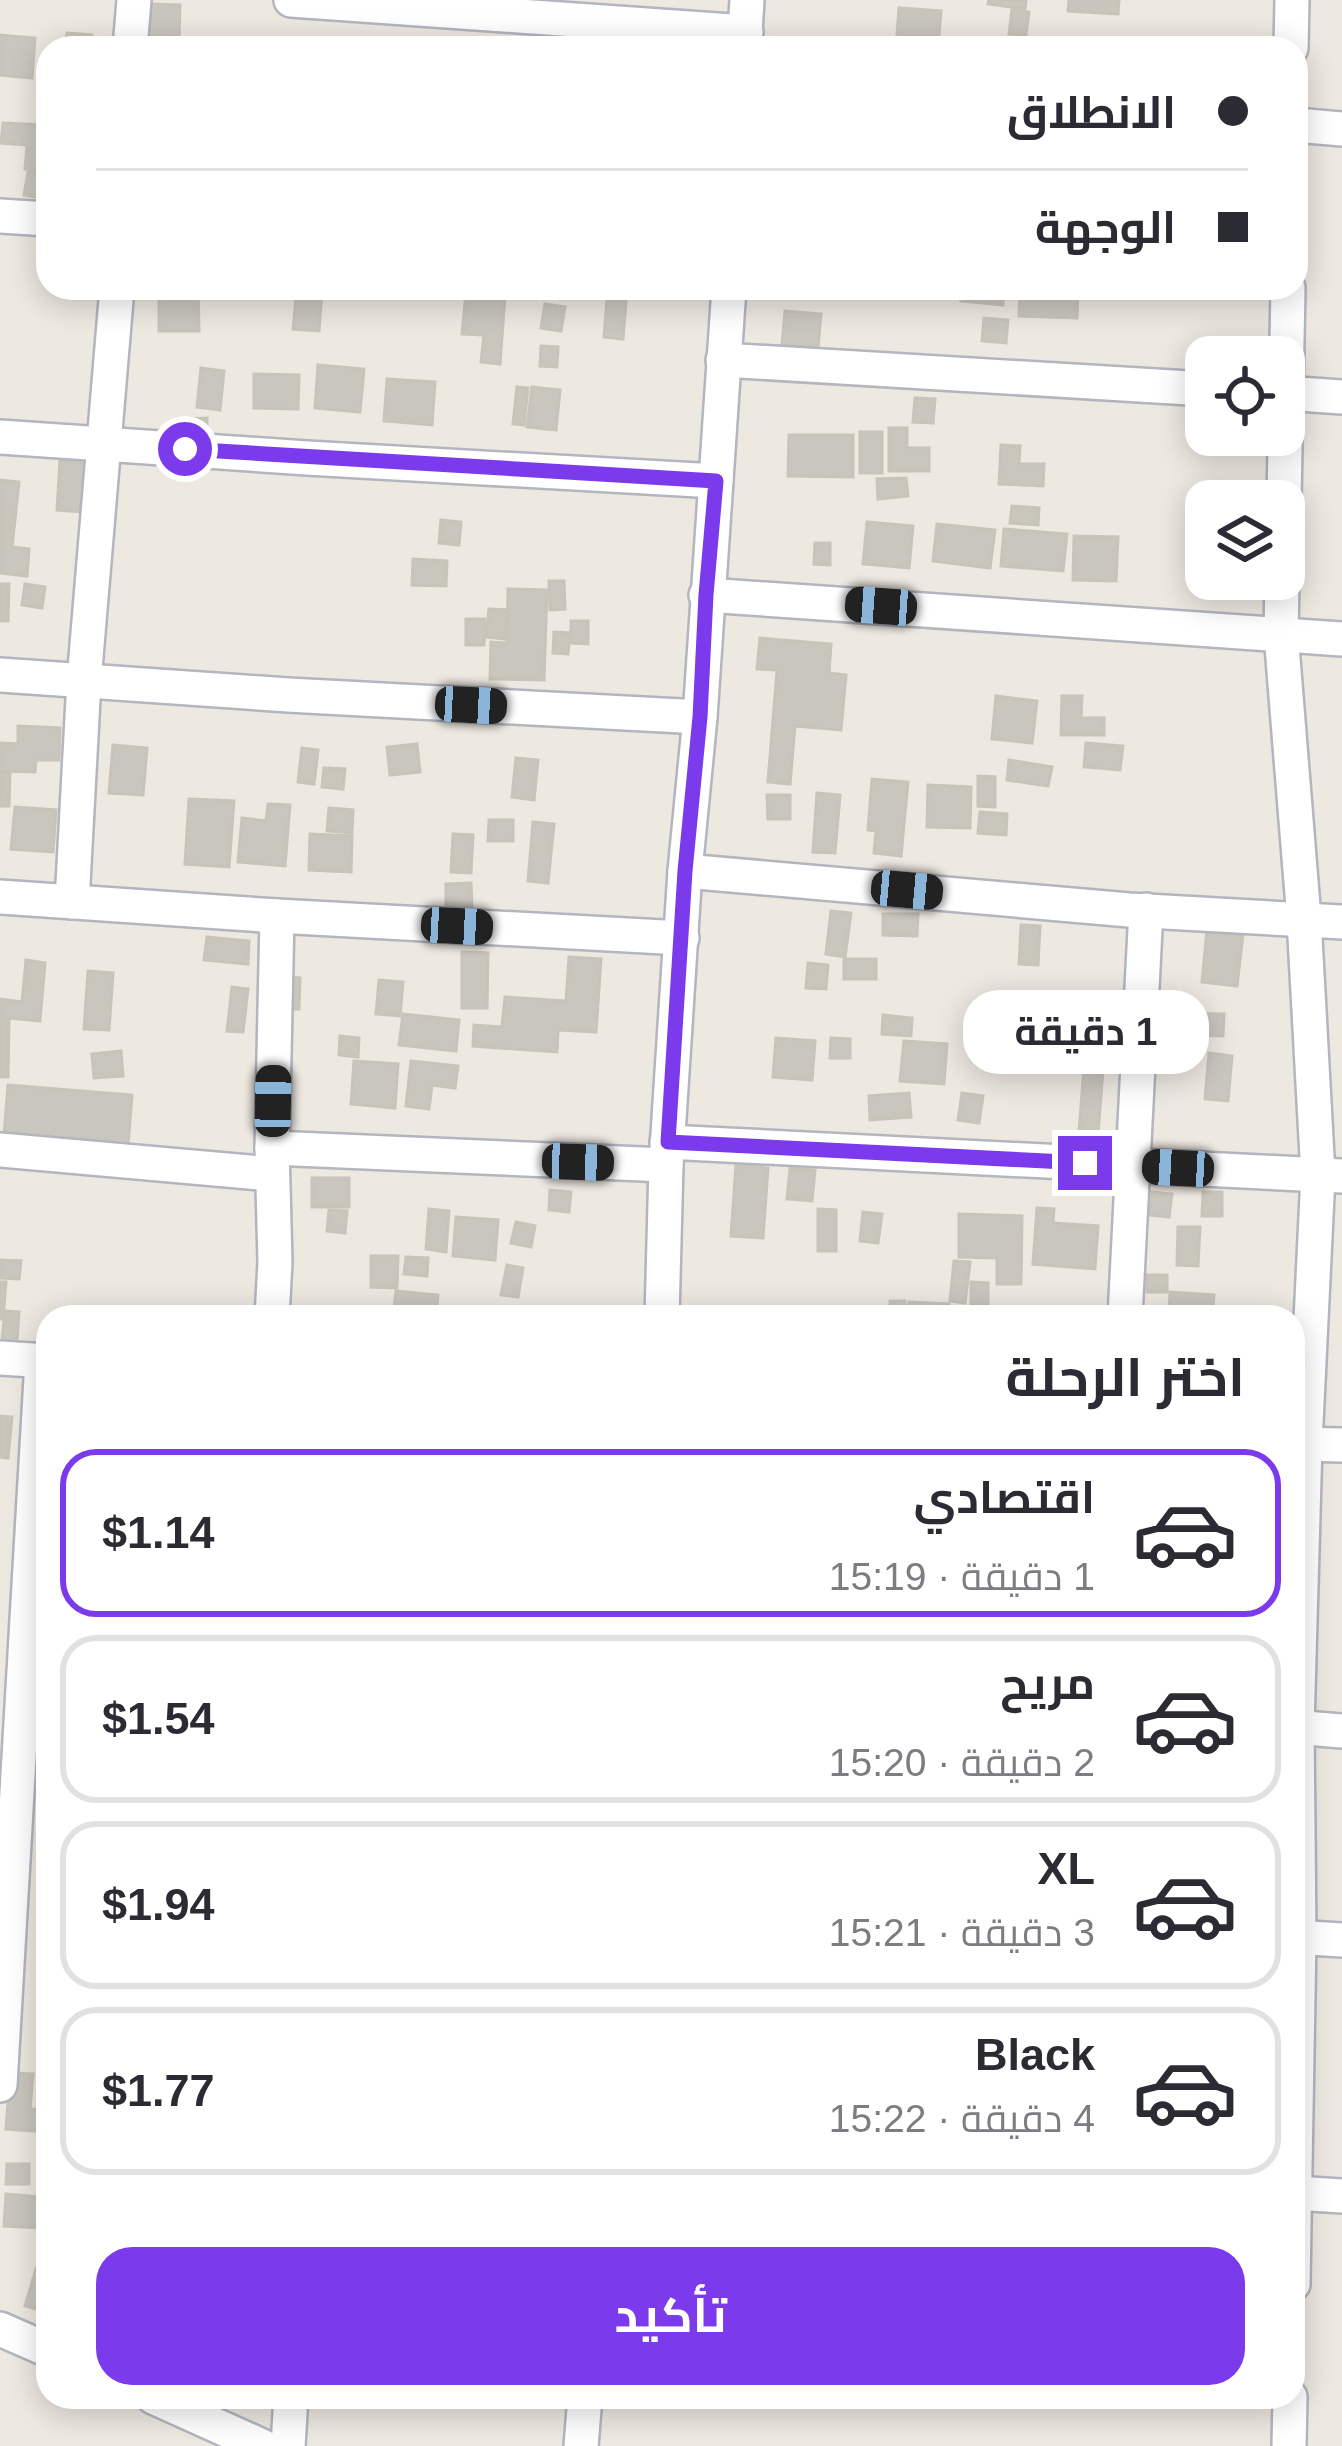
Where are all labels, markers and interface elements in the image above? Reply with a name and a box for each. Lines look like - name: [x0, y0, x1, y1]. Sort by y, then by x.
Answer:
- text: الانطلاق: [1007, 87, 1176, 138]
- text: الوجهة: [1035, 202, 1176, 253]
- map controls: [1185, 336, 1305, 600]
- button: locate: [1185, 336, 1305, 456]
- route start: [158, 422, 212, 476]
- button: layers: [1185, 480, 1305, 600]
- car: [844, 586, 918, 626]
- car: [434, 685, 508, 725]
- car: [870, 869, 944, 911]
- car: [420, 906, 494, 946]
- callout: 1 دقيقة: [962, 989, 1208, 1073]
- text: 1 دقيقة: [1015, 1010, 1157, 1053]
- car: [254, 1065, 292, 1137]
- route end: [1058, 1136, 1112, 1190]
- car: [541, 1143, 615, 1181]
- car: [1141, 1148, 1215, 1188]
- text: اختر الرحلة: [1006, 1347, 1245, 1407]
- text: اقتصادي: [914, 1472, 1095, 1523]
- icon: car: [1131, 1479, 1239, 1587]
- text: $1.14: [102, 1507, 215, 1558]
- text: 1 دقيقة · 15:19: [829, 1555, 1095, 1598]
- text: مريح: [1000, 1658, 1095, 1709]
- icon: car: [1131, 1665, 1239, 1773]
- text: $1.54: [102, 1693, 215, 1744]
- text: 2 دقيقة · 15:20: [829, 1741, 1095, 1784]
- text: XL: [1037, 1843, 1095, 1894]
- icon: car: [1131, 1851, 1239, 1959]
- text: $1.94: [102, 1879, 215, 1930]
- text: 3 دقيقة · 15:21: [829, 1911, 1095, 1954]
- text: Black: [975, 2029, 1095, 2080]
- icon: car: [1131, 2037, 1239, 2145]
- text: $1.77: [102, 2065, 215, 2116]
- text: 4 دقيقة · 15:22: [829, 2097, 1095, 2140]
- button: تأكيد: [96, 2247, 1245, 2385]

